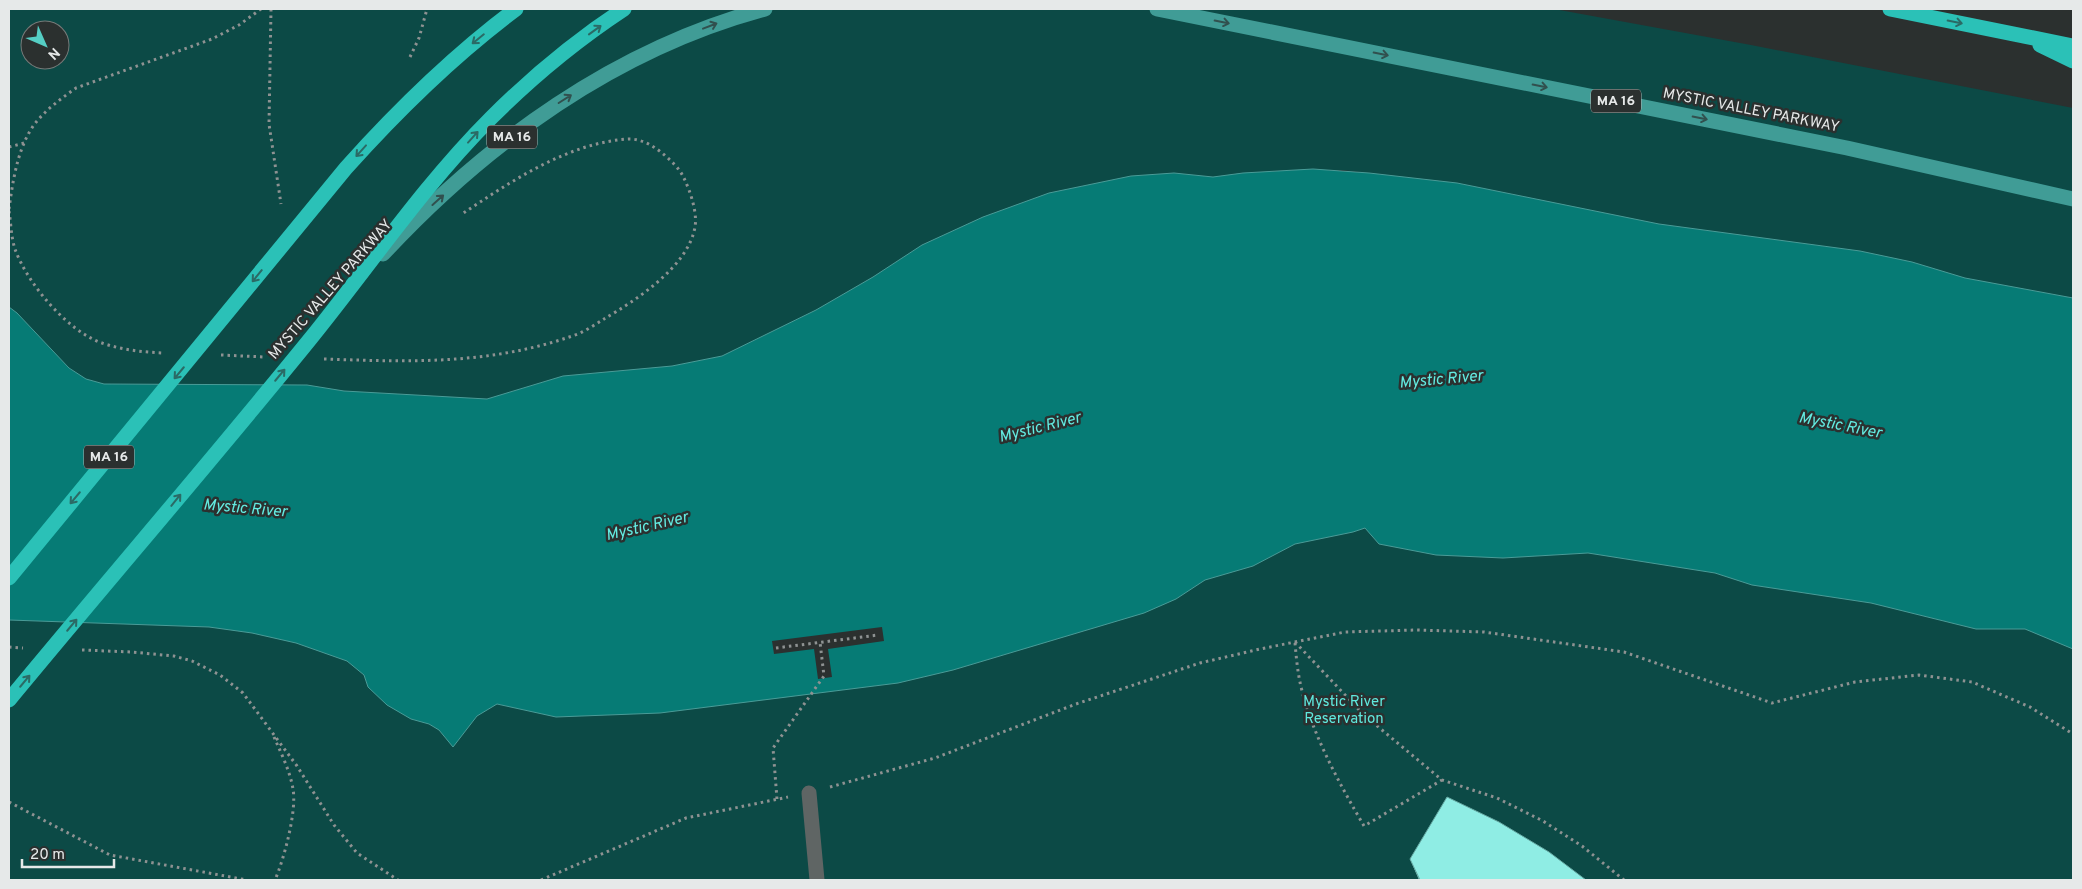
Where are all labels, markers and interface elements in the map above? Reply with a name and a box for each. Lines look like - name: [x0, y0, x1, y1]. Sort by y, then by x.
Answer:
- one-way arrow: [1213, 18, 1229, 27]
- one-way arrow: [1947, 18, 1963, 27]
- north arrow: [20, 20, 70, 70]
- one-way arrow: [702, 21, 717, 30]
- one-way arrow: [588, 25, 602, 35]
- one-way arrow: [472, 34, 485, 45]
- text: N: [44, 44, 63, 63]
- one-way arrow: [1372, 50, 1388, 59]
- one-way arrow: [1532, 82, 1548, 91]
- street label: MYSTIC VALLEY PARKWAY: [1661, 85, 1841, 138]
- road number: MA 16: [1591, 90, 1641, 112]
- one-way arrow: [558, 94, 572, 104]
- one-way arrow: [1691, 114, 1707, 123]
- road number: MA 16: [487, 125, 537, 148]
- one-way arrow: [467, 131, 479, 144]
- one-way arrow: [355, 145, 367, 158]
- one-way arrow: [431, 194, 444, 205]
- street label: MYSTIC VALLEY PARKWAY: [265, 216, 397, 364]
- one-way arrow: [251, 270, 262, 283]
- one-way arrow: [173, 366, 184, 379]
- water label: Mystic River: [1398, 366, 1486, 394]
- one-way arrow: [274, 369, 285, 382]
- water label: Mystic River: [997, 408, 1085, 448]
- water label: Mystic River: [1797, 408, 1885, 444]
- road number: MA 16: [84, 446, 134, 468]
- one-way arrow: [70, 491, 81, 504]
- one-way arrow: [170, 494, 181, 507]
- water label: Mystic River: [202, 495, 290, 523]
- water label: Mystic River: [604, 507, 692, 546]
- one-way arrow: [66, 619, 77, 632]
- one-way arrow: [19, 675, 30, 688]
- park label: Mystic River Reservation: [1303, 693, 1385, 729]
- scale bar: [22, 836, 115, 868]
- text: 20 m: [30, 846, 65, 865]

